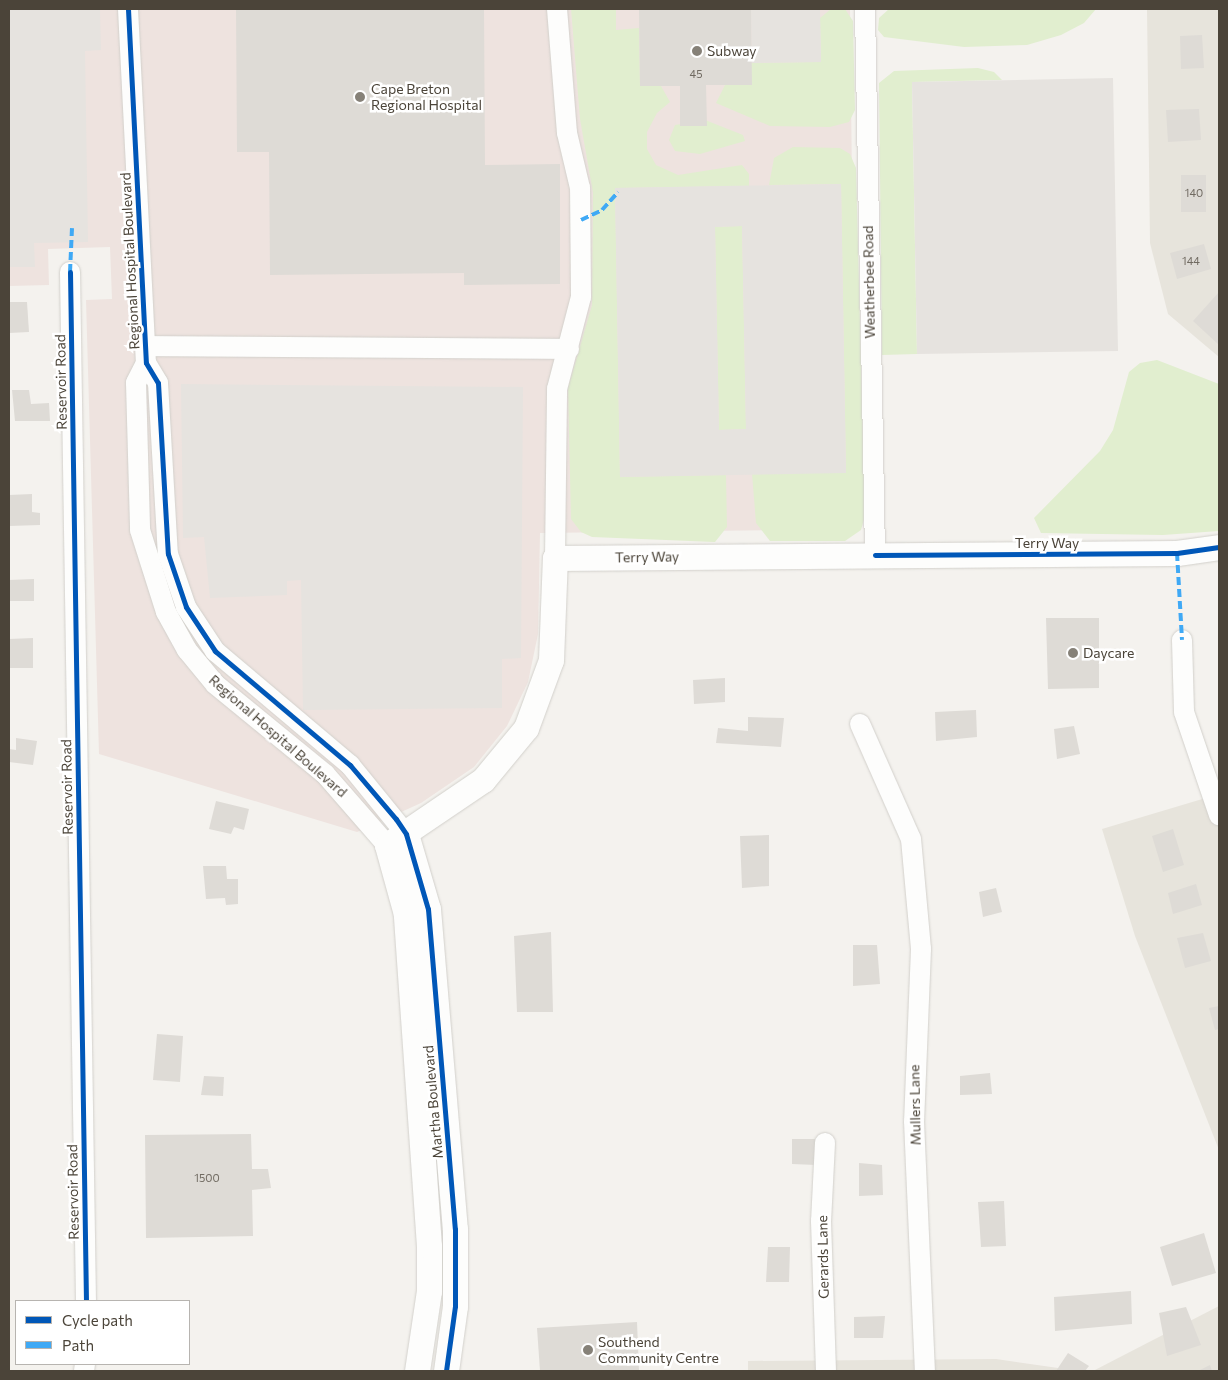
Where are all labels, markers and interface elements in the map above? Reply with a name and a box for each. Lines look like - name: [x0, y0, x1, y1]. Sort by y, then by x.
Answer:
- place label: Subway: [707, 43, 757, 59]
- marker: Subway: [691, 45, 703, 57]
- house number: 45: [690, 67, 702, 81]
- place label: Cape Breton Regional Hospital: [371, 81, 482, 114]
- marker: Cape Breton Regional Hospital: [353, 90, 367, 104]
- street label: Regional Hospital Boulevard: [117, 172, 143, 350]
- house number: 140: [1185, 186, 1203, 200]
- street label: Weatherbee Road: [860, 225, 878, 339]
- house number: 144: [1182, 254, 1200, 268]
- street label: Reservoir Road: [52, 334, 70, 430]
- street label: Terry Way: [1015, 535, 1079, 551]
- street label: Terry Way: [615, 548, 679, 566]
- place label: Daycare: [1083, 645, 1134, 661]
- marker: Daycare: [1067, 647, 1079, 659]
- street label: Regional Hospital Boulevard: [206, 671, 350, 801]
- street label: Reservoir Road: [58, 739, 76, 835]
- street label: Martha Boulevard: [420, 1045, 446, 1159]
- street label: Mullers Lane: [906, 1064, 924, 1146]
- street label: Reservoir Road: [64, 1144, 82, 1240]
- house number: 1500: [194, 1171, 220, 1185]
- street label: Gerards Lane: [814, 1215, 832, 1299]
- legend: [15, 1300, 190, 1365]
- text: Cycle path: [62, 1311, 133, 1329]
- place label: Southend Community Centre: [598, 1334, 719, 1366]
- text: Path: [62, 1336, 94, 1354]
- marker: Southend Community Centre: [582, 1344, 594, 1356]

